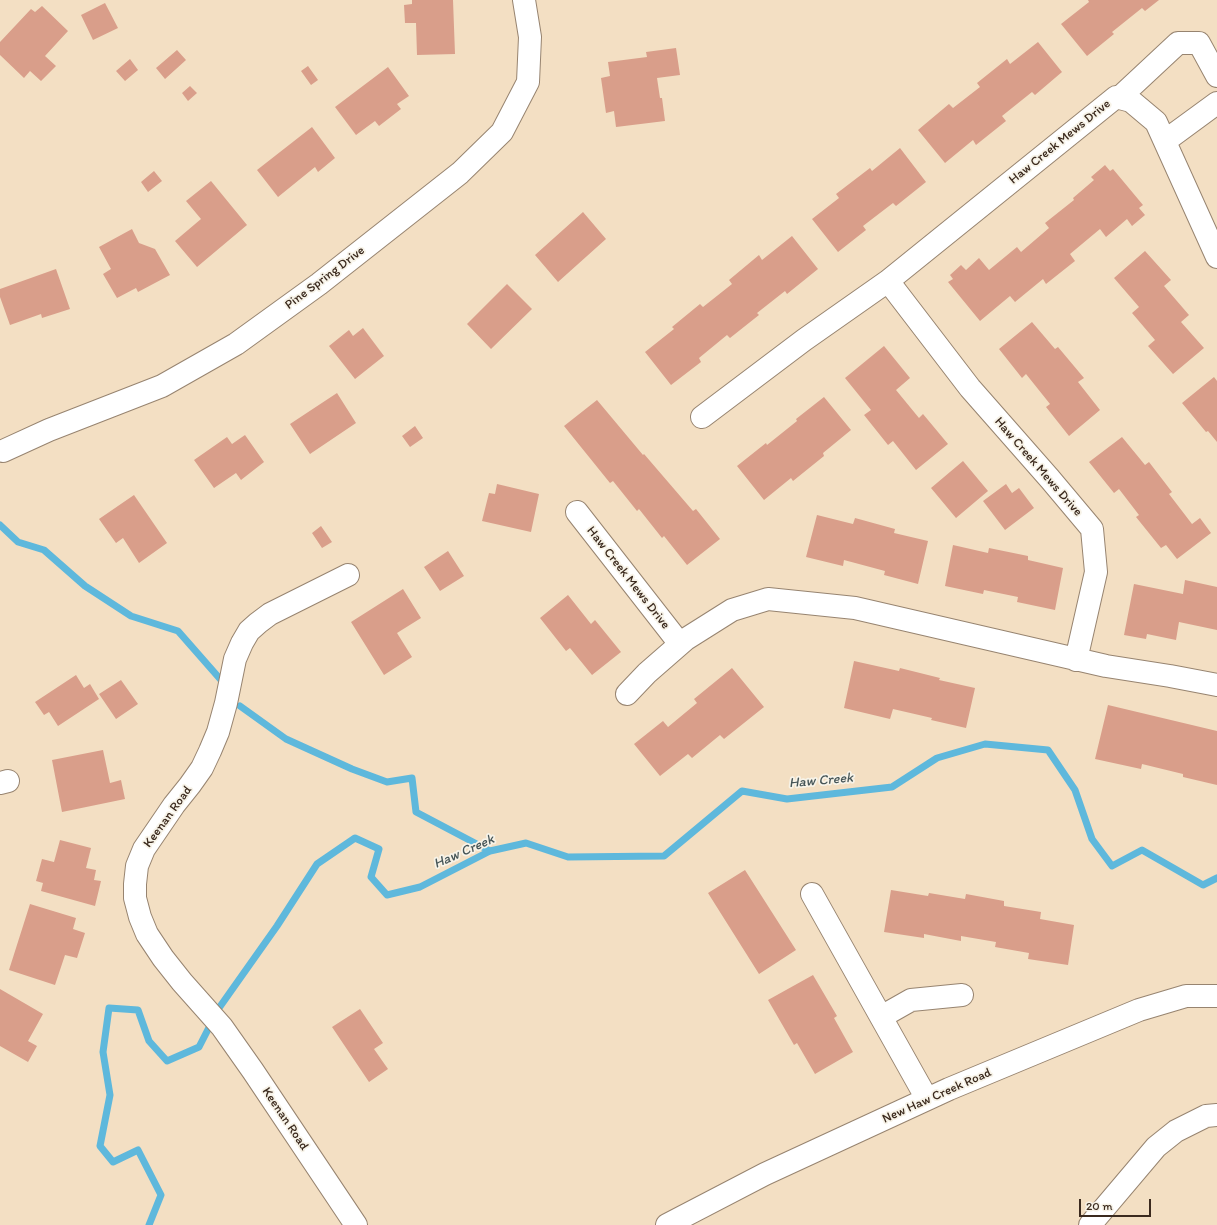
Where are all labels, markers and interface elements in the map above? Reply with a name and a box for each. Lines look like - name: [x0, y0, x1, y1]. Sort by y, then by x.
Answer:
- street label: Haw Creek Mews Drive: [1006, 96, 1114, 188]
- street label: Pine Spring Drive: [282, 243, 368, 313]
- street label: Haw Creek Mews Drive: [991, 414, 1085, 520]
- street label: Haw Creek Mews Drive: [583, 523, 673, 633]
- water label: Haw Creek: [788, 770, 854, 792]
- street label: Keenan Road: [140, 783, 196, 851]
- water label: Haw Creek: [431, 831, 497, 873]
- street label: New Haw Creek Road: [880, 1065, 994, 1127]
- street label: Keenan Road: [258, 1085, 312, 1153]
- scale bar: [1081, 1191, 1153, 1217]
- text: 20 m: [1086, 1199, 1113, 1213]

